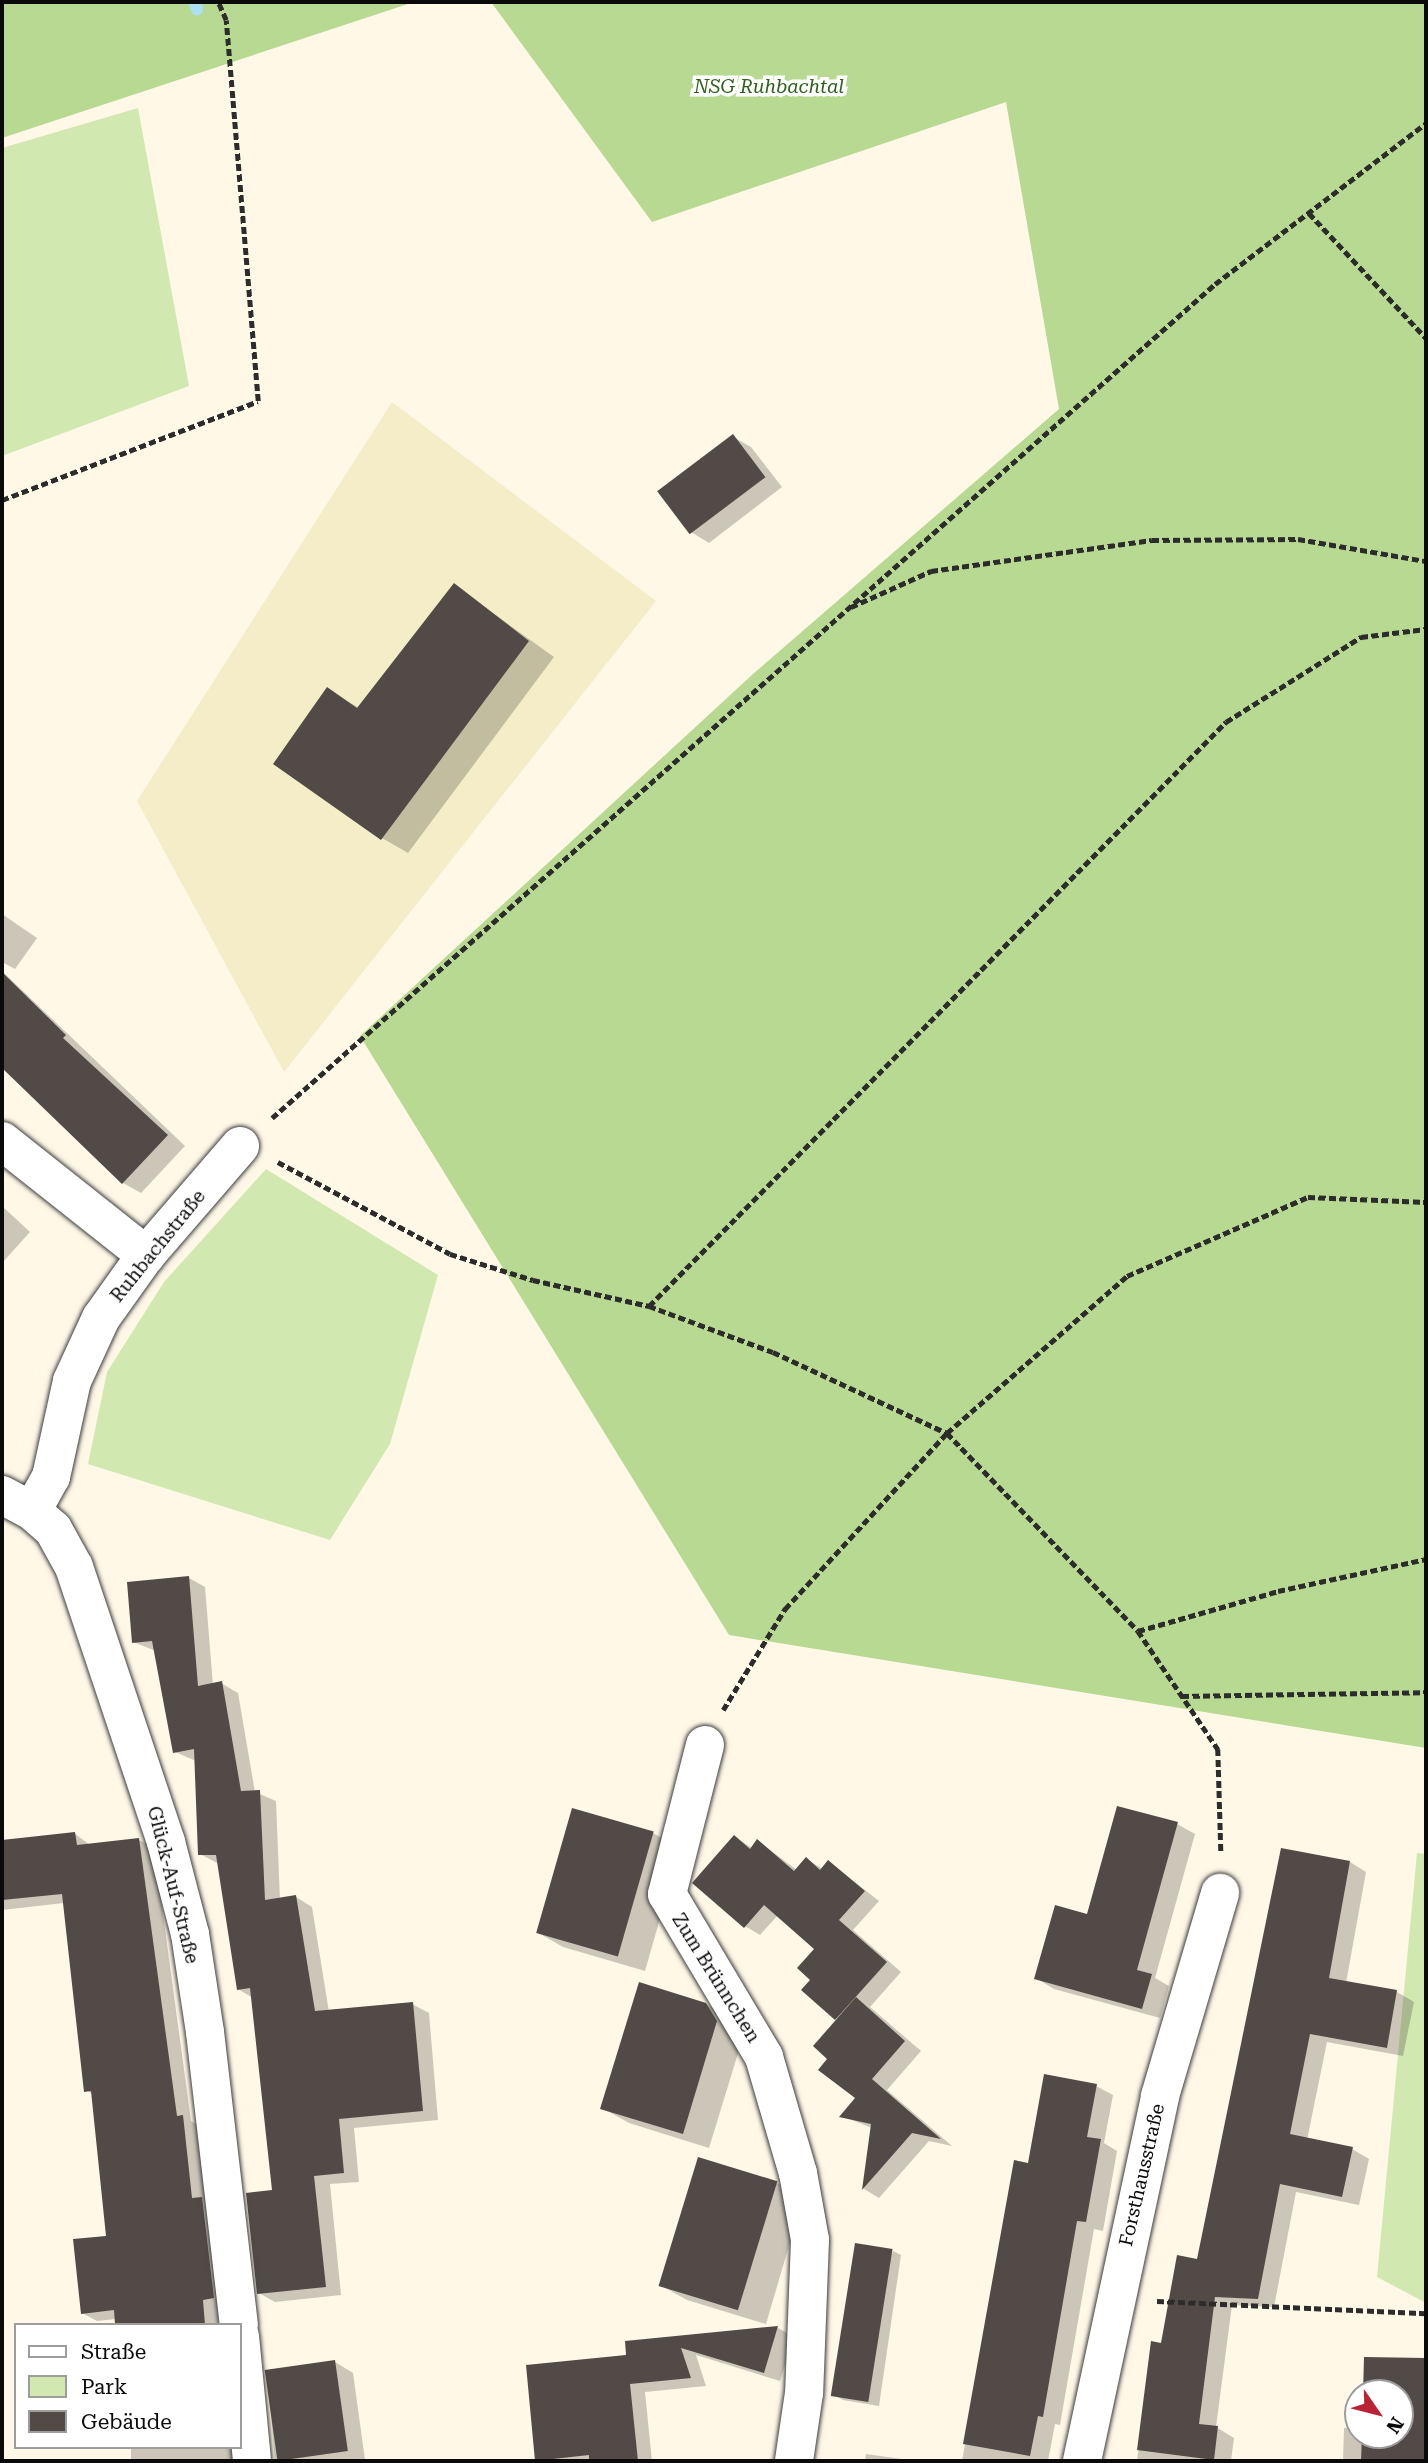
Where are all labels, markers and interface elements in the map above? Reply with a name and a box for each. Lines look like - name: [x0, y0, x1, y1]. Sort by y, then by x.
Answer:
- park label: NSG Ruhbachtal: [694, 76, 844, 98]
- street label: Ruhbachstraße: [106, 1185, 210, 1307]
- street label: Glück-Auf-Straße: [142, 1804, 204, 1966]
- street label: Zum Brünnchen: [667, 1909, 765, 2047]
- street label: Forsthausstraße: [1115, 2101, 1169, 2249]
- legend: [14, 2323, 242, 2449]
- text: Straße: [81, 2340, 146, 2364]
- text: Park: [81, 2375, 127, 2399]
- north arrow: [1344, 2379, 1414, 2449]
- text: Gebäude: [81, 2410, 172, 2434]
- text: N: [1381, 2413, 1409, 2438]

